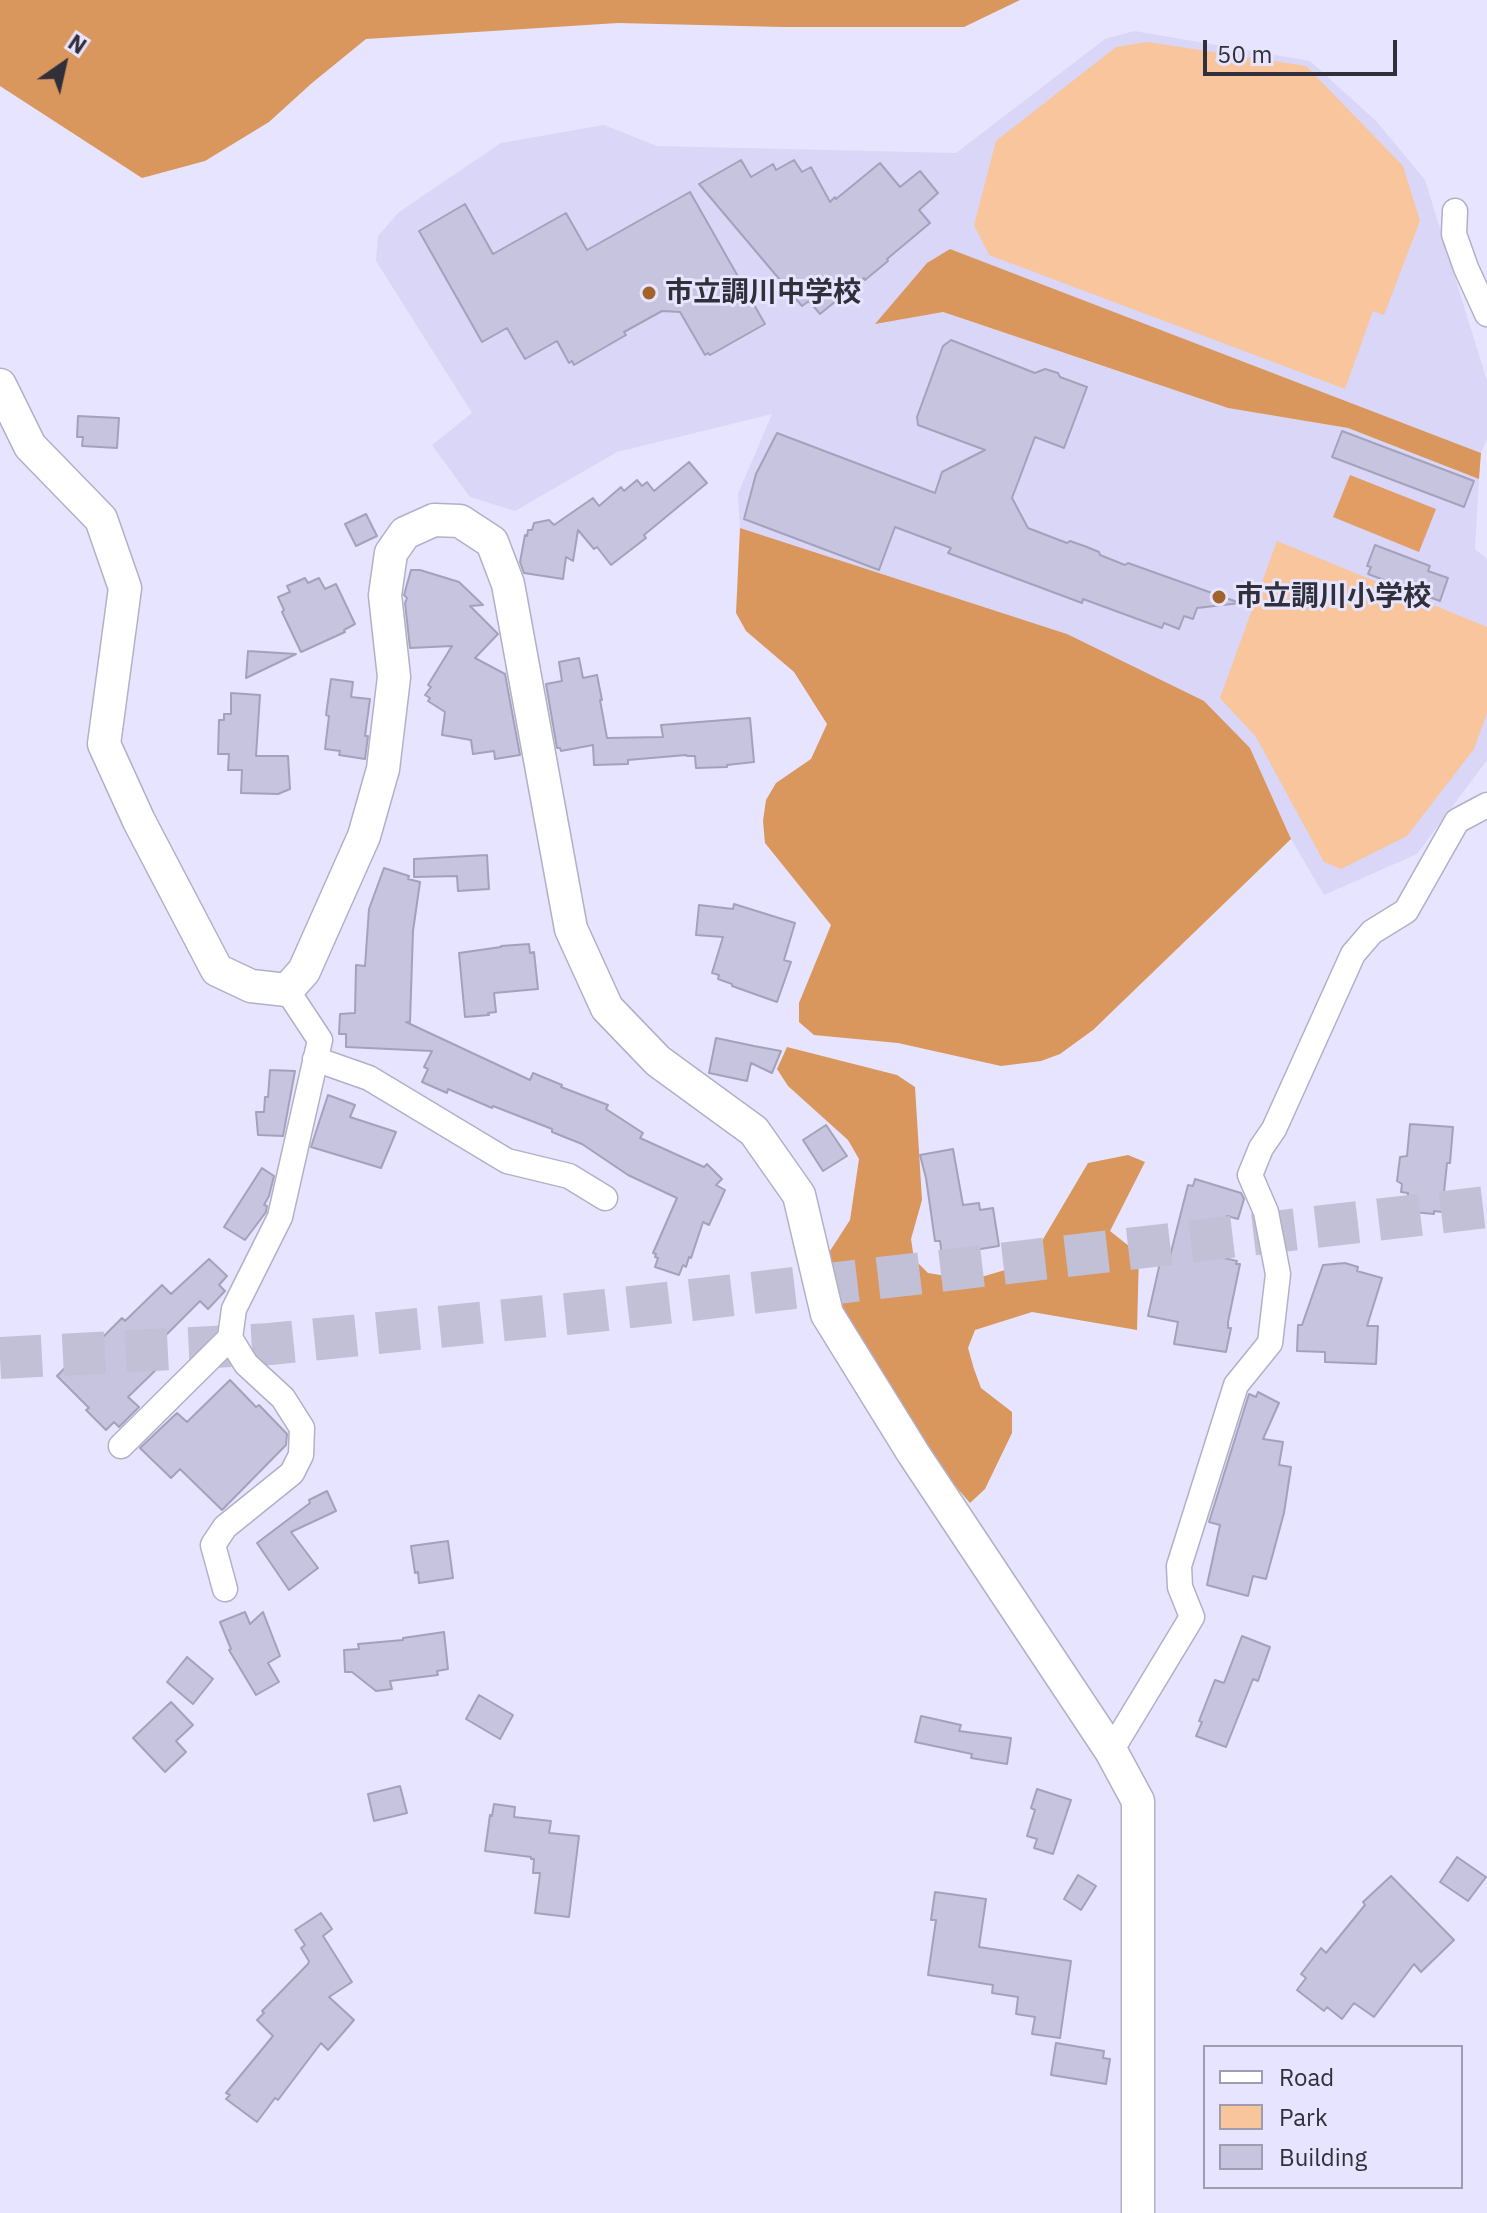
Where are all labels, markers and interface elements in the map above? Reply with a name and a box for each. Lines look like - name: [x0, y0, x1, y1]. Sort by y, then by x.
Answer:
- north arrow: [24, 24, 104, 104]
- scale bar: [1207, 24, 1401, 74]
- text: N: [63, 27, 92, 60]
- text: 50 m: [1217, 38, 1272, 70]
- place label: 市立調川中学校: [665, 276, 861, 310]
- marker: 市立調川中学校: [640, 284, 658, 302]
- place label: 市立調川小学校: [1235, 580, 1431, 614]
- marker: 市立調川小学校: [1210, 588, 1228, 606]
- legend: [1203, 2045, 1463, 2189]
- text: Road: [1279, 2061, 1334, 2093]
- text: Park: [1279, 2101, 1328, 2133]
- text: Building: [1279, 2141, 1367, 2173]

